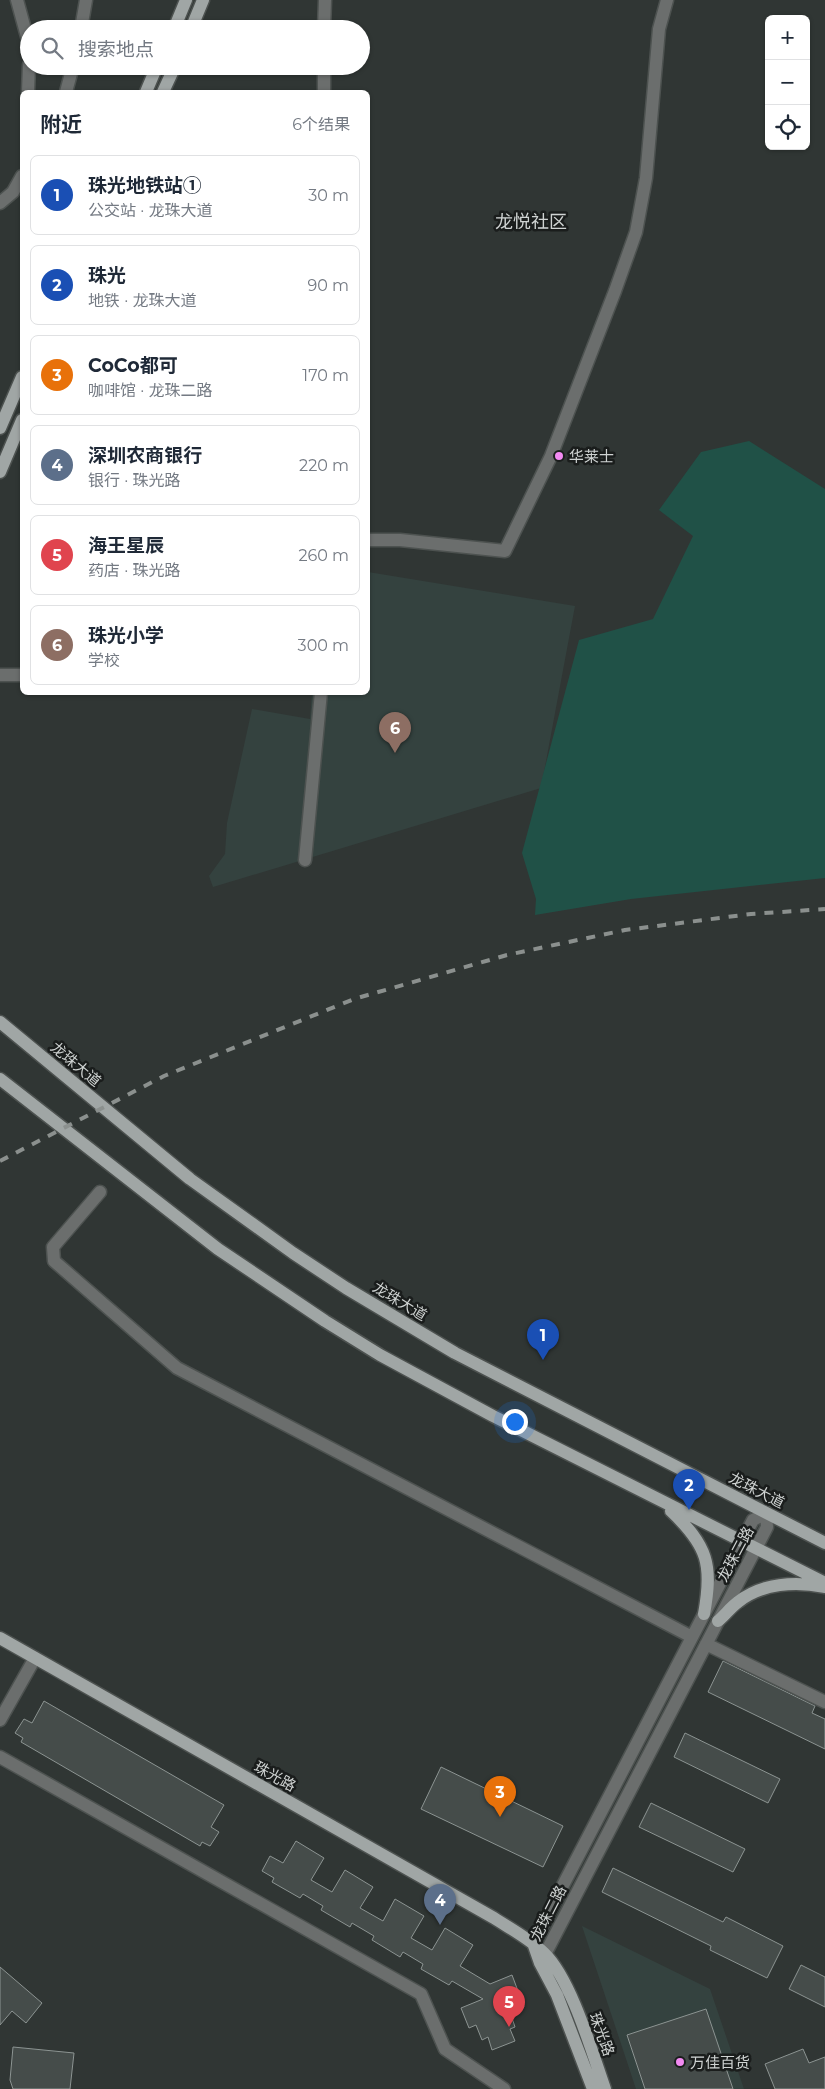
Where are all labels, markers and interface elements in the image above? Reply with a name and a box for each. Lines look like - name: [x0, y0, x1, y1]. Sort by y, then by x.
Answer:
- map controls: [765, 15, 810, 150]
- button: +: [765, 15, 810, 60]
- search box: [20, 20, 370, 75]
- icon: search: [38, 34, 66, 62]
- text: 搜索地点: [78, 38, 154, 61]
- button: −: [765, 60, 810, 105]
- button: locate: [765, 105, 810, 150]
- text: 附近: [40, 112, 82, 137]
- text: 6个结果: [292, 115, 350, 134]
- text: 珠光地铁站①: [88, 174, 202, 197]
- text: 1: [54, 186, 60, 205]
- text: 30 m: [308, 186, 349, 205]
- text: 公交站 · 龙珠大道: [88, 201, 212, 220]
- district label: 龙悦社区: [495, 211, 567, 233]
- text: 珠光: [88, 264, 126, 287]
- text: 2: [52, 276, 62, 295]
- text: 90 m: [307, 276, 349, 295]
- text: 地铁 · 龙珠大道: [88, 291, 196, 310]
- text: CoCo都可: [88, 354, 178, 377]
- text: 3: [52, 366, 62, 385]
- text: 170 m: [302, 366, 349, 385]
- text: 咖啡馆 · 龙珠二路: [88, 381, 212, 400]
- text: 深圳农商银行: [88, 444, 202, 467]
- place label: 华莱士: [569, 447, 614, 466]
- marker: 华莱士: [553, 450, 565, 462]
- text: 4: [51, 456, 63, 475]
- text: 220 m: [299, 456, 349, 475]
- text: 银行 · 珠光路: [88, 471, 180, 490]
- text: 海王星辰: [88, 534, 164, 557]
- text: 5: [52, 546, 62, 565]
- text: 260 m: [298, 546, 349, 565]
- text: 药店 · 珠光路: [88, 561, 180, 580]
- text: 珠光小学: [88, 624, 164, 647]
- text: 6: [52, 636, 62, 655]
- text: 300 m: [298, 636, 349, 655]
- text: 学校: [88, 651, 120, 670]
- pin: 6: [379, 712, 411, 753]
- street label: 龙珠大道: [47, 1037, 105, 1091]
- street label: 龙珠大道: [369, 1277, 431, 1325]
- pin: 1: [527, 1319, 559, 1360]
- your location: [502, 1409, 528, 1435]
- street label: 龙珠大道: [726, 1468, 788, 1512]
- pin: 2: [673, 1469, 705, 1510]
- street label: 龙珠二路: [713, 1523, 757, 1585]
- street label: 珠光路: [251, 1757, 299, 1795]
- pin: 3: [484, 1776, 516, 1817]
- street label: 龙珠二路: [526, 1882, 570, 1944]
- pin: 4: [424, 1884, 456, 1925]
- pin: 5: [493, 1986, 525, 2027]
- street label: 珠光路: [585, 2010, 619, 2058]
- place label: 万佳百货: [690, 2053, 750, 2072]
- marker: 万佳百货: [674, 2056, 686, 2068]

